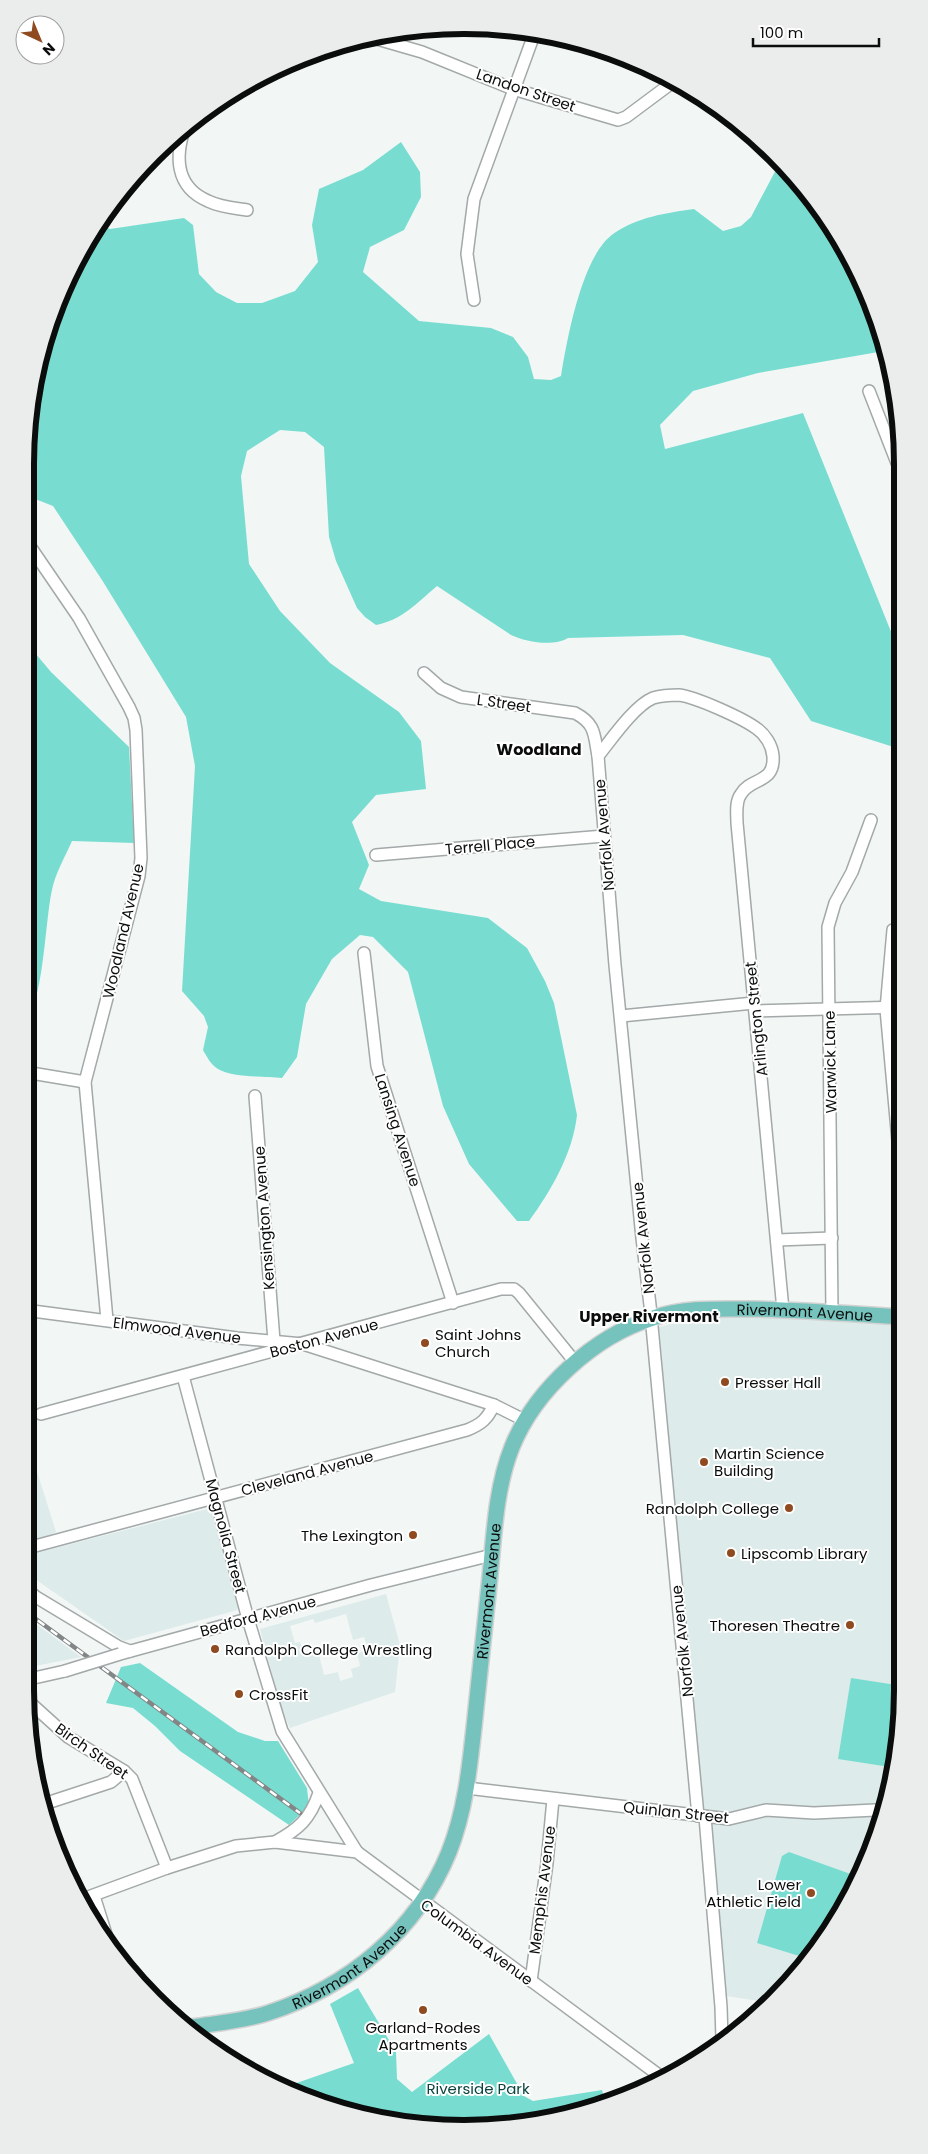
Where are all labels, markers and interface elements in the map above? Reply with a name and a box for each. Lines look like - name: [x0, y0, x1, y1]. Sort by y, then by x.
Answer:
- north arrow: [15, 15, 65, 65]
- scale bar: [753, 15, 879, 47]
- text: 100 m: [760, 22, 803, 43]
- text: N: [38, 39, 60, 60]
- street label: Landon Street: [474, 63, 578, 117]
- street label: L Street: [476, 689, 532, 717]
- district label: Woodland: [496, 738, 582, 761]
- street label: Norfolk Avenue: [589, 778, 619, 892]
- street label: Terrell Place: [444, 831, 536, 859]
- street label: Woodland Avenue: [97, 861, 149, 1001]
- street label: Arlington Street: [740, 961, 772, 1077]
- street label: Warwick Lane: [819, 1010, 841, 1114]
- street label: Lansing Avenue: [370, 1071, 426, 1189]
- street label: Kensington Avenue: [248, 1145, 280, 1291]
- street label: Norfolk Avenue: [627, 1181, 659, 1295]
- street label: Rivermont Avenue: [737, 1298, 874, 1326]
- district label: Upper Rivermont: [579, 1305, 719, 1328]
- street label: Elmwood Avenue: [112, 1312, 242, 1348]
- street label: Boston Avenue: [267, 1313, 381, 1363]
- place label: Saint Johns Church: [435, 1324, 521, 1362]
- marker: Saint Johns Church: [419, 1337, 431, 1349]
- place label: Presser Hall: [735, 1372, 821, 1393]
- marker: Presser Hall: [719, 1376, 731, 1388]
- place label: Martin Science Building: [714, 1443, 824, 1481]
- street label: Cleveland Avenue: [239, 1445, 375, 1501]
- marker: Martin Science Building: [698, 1456, 710, 1468]
- street label: Magnolia Street: [201, 1476, 251, 1596]
- place label: Randolph College: [646, 1498, 779, 1519]
- marker: Randolph College: [783, 1502, 795, 1514]
- street label: Rivermont Avenue: [471, 1522, 505, 1660]
- place label: The Lexington: [301, 1525, 403, 1546]
- marker: The Lexington: [407, 1529, 419, 1541]
- place label: Lipscomb Library: [741, 1543, 868, 1564]
- marker: Lipscomb Library: [725, 1547, 737, 1559]
- street label: Norfolk Avenue: [666, 1584, 698, 1698]
- street label: Bedford Avenue: [198, 1590, 318, 1642]
- place label: Thoresen Theatre: [710, 1615, 840, 1636]
- marker: Thoresen Theatre: [844, 1619, 856, 1631]
- place label: Randolph College Wrestling: [225, 1639, 432, 1660]
- marker: Randolph College Wrestling: [209, 1643, 221, 1655]
- place label: CrossFit: [249, 1684, 308, 1705]
- marker: CrossFit: [233, 1688, 245, 1700]
- street label: Birch Street: [51, 1718, 133, 1784]
- street label: Quinlan Street: [622, 1796, 730, 1828]
- street label: Memphis Avenue: [524, 1825, 560, 1955]
- place label: Lower Athletic Field: [706, 1874, 801, 1912]
- marker: Lower Athletic Field: [805, 1887, 817, 1899]
- street label: Columbia Avenue: [417, 1894, 537, 1990]
- street label: Rivermont Avenue: [288, 1919, 411, 2014]
- marker: Garland-Rodes Apartments: [417, 2004, 429, 2016]
- place label: Garland-Rodes Apartments: [365, 2017, 481, 2055]
- park label: Riverside Park: [426, 2078, 530, 2099]

